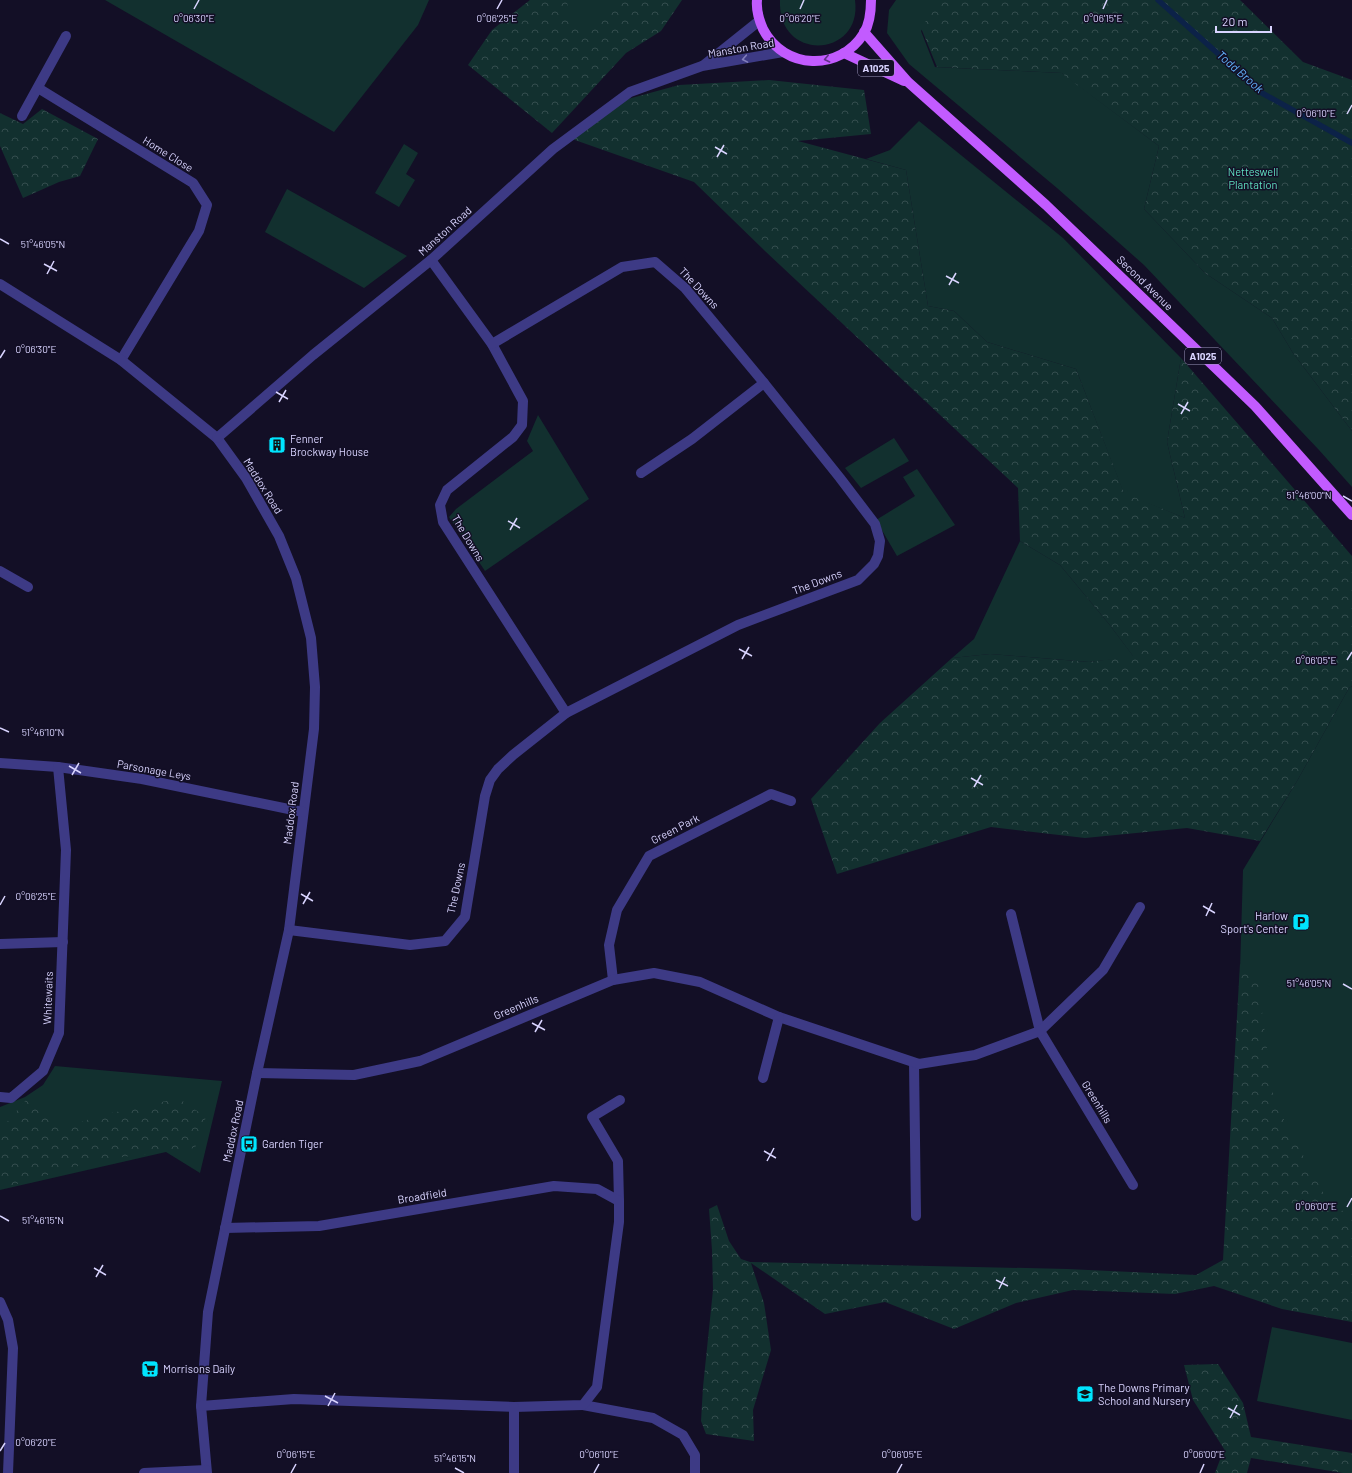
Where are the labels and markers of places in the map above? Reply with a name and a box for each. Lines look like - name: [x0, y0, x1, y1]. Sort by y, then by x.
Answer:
- place label: Fenner Brockway House: [290, 432, 369, 458]
- building icon: Fenner Brockway House: [267, 435, 287, 455]
- place label: Harlow Sport's Center: [1221, 909, 1288, 935]
- parking icon: Harlow Sport's Center: [1291, 912, 1311, 932]
- bus stop icon: Garden Tiger: [239, 1134, 259, 1154]
- place label: Garden Tiger: [262, 1137, 323, 1150]
- supermarket icon: Morrisons Daily: [140, 1359, 160, 1379]
- place label: Morrisons Daily: [163, 1362, 235, 1375]
- place label: The Downs Primary School and Nursery: [1098, 1381, 1190, 1407]
- school or university icon: The Downs Primary School and Nursery: [1075, 1384, 1095, 1404]

